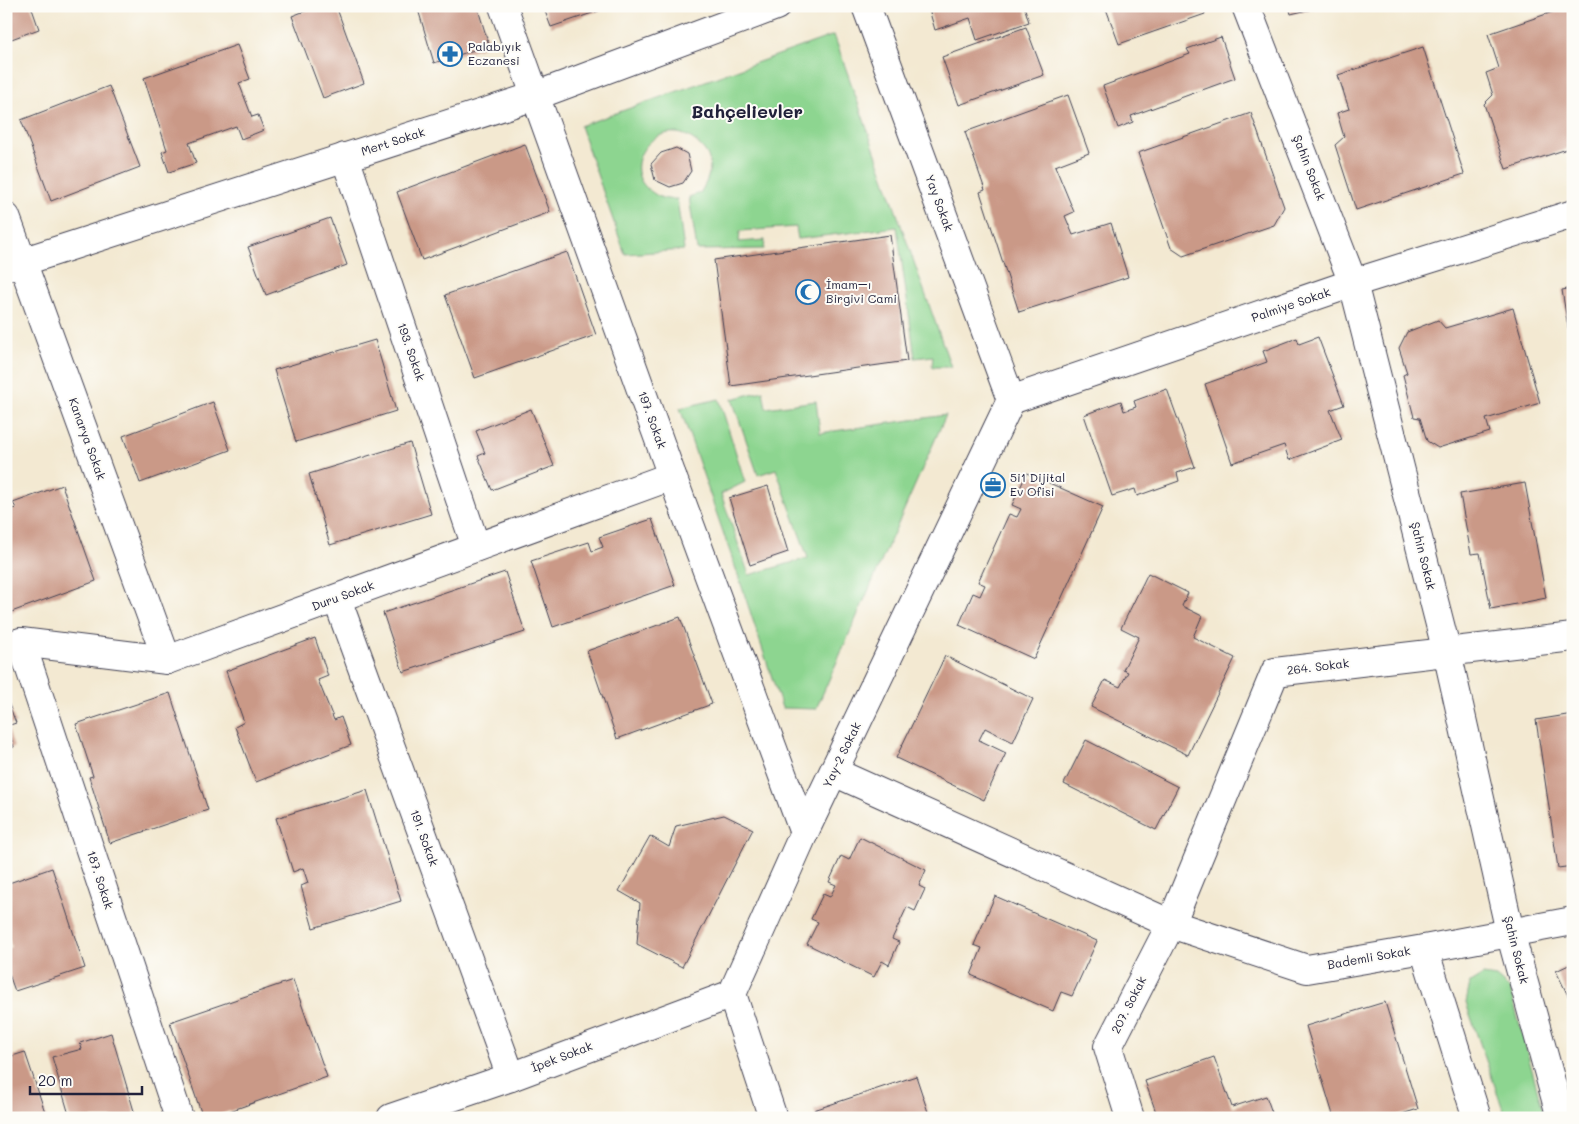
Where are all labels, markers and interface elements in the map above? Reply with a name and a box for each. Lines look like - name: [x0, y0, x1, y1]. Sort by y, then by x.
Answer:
- place label: Palabıyık Eczanesi: [468, 38, 521, 68]
- pharmacy icon: Palabıyık Eczanesi: [437, 41, 463, 67]
- district label: Bahçelievler: [691, 99, 803, 123]
- street label: Mert Sokak: [359, 123, 427, 159]
- street label: Şahin Sokak: [1290, 132, 1330, 203]
- street label: Yay Sokak: [922, 172, 958, 233]
- place label: İmam–ı Birgivi Cami: [826, 276, 897, 306]
- mosque icon: İmam–ı Birgivi Cami: [795, 279, 821, 305]
- street label: Palmiye Sokak: [1249, 283, 1332, 325]
- street label: 193. Sokak: [394, 320, 429, 383]
- street label: 197. Sokak: [635, 388, 671, 451]
- street label: Kanarya Sokak: [66, 395, 110, 482]
- place label: 5i1 Dijital Ev Ofisi: [1010, 469, 1065, 499]
- office icon: 5i1 Dijital Ev Ofisi: [980, 472, 1006, 498]
- street label: Şahin Sokak: [1408, 520, 1440, 591]
- street label: Duru Sokak: [309, 576, 376, 614]
- street label: 264. Sokak: [1286, 654, 1350, 678]
- street label: Yay-2 Sokak: [818, 719, 864, 790]
- street label: 191. Sokak: [407, 807, 443, 868]
- street label: 187. Sokak: [84, 848, 118, 911]
- street label: Şahin Sokak: [1501, 914, 1533, 985]
- street label: Bademli Sokak: [1326, 942, 1412, 972]
- street label: 207. Sokak: [1107, 973, 1149, 1036]
- street label: İpek Sokak: [529, 1037, 595, 1075]
- scale bar: [30, 1064, 142, 1096]
- text: 20 m: [38, 1070, 72, 1090]

